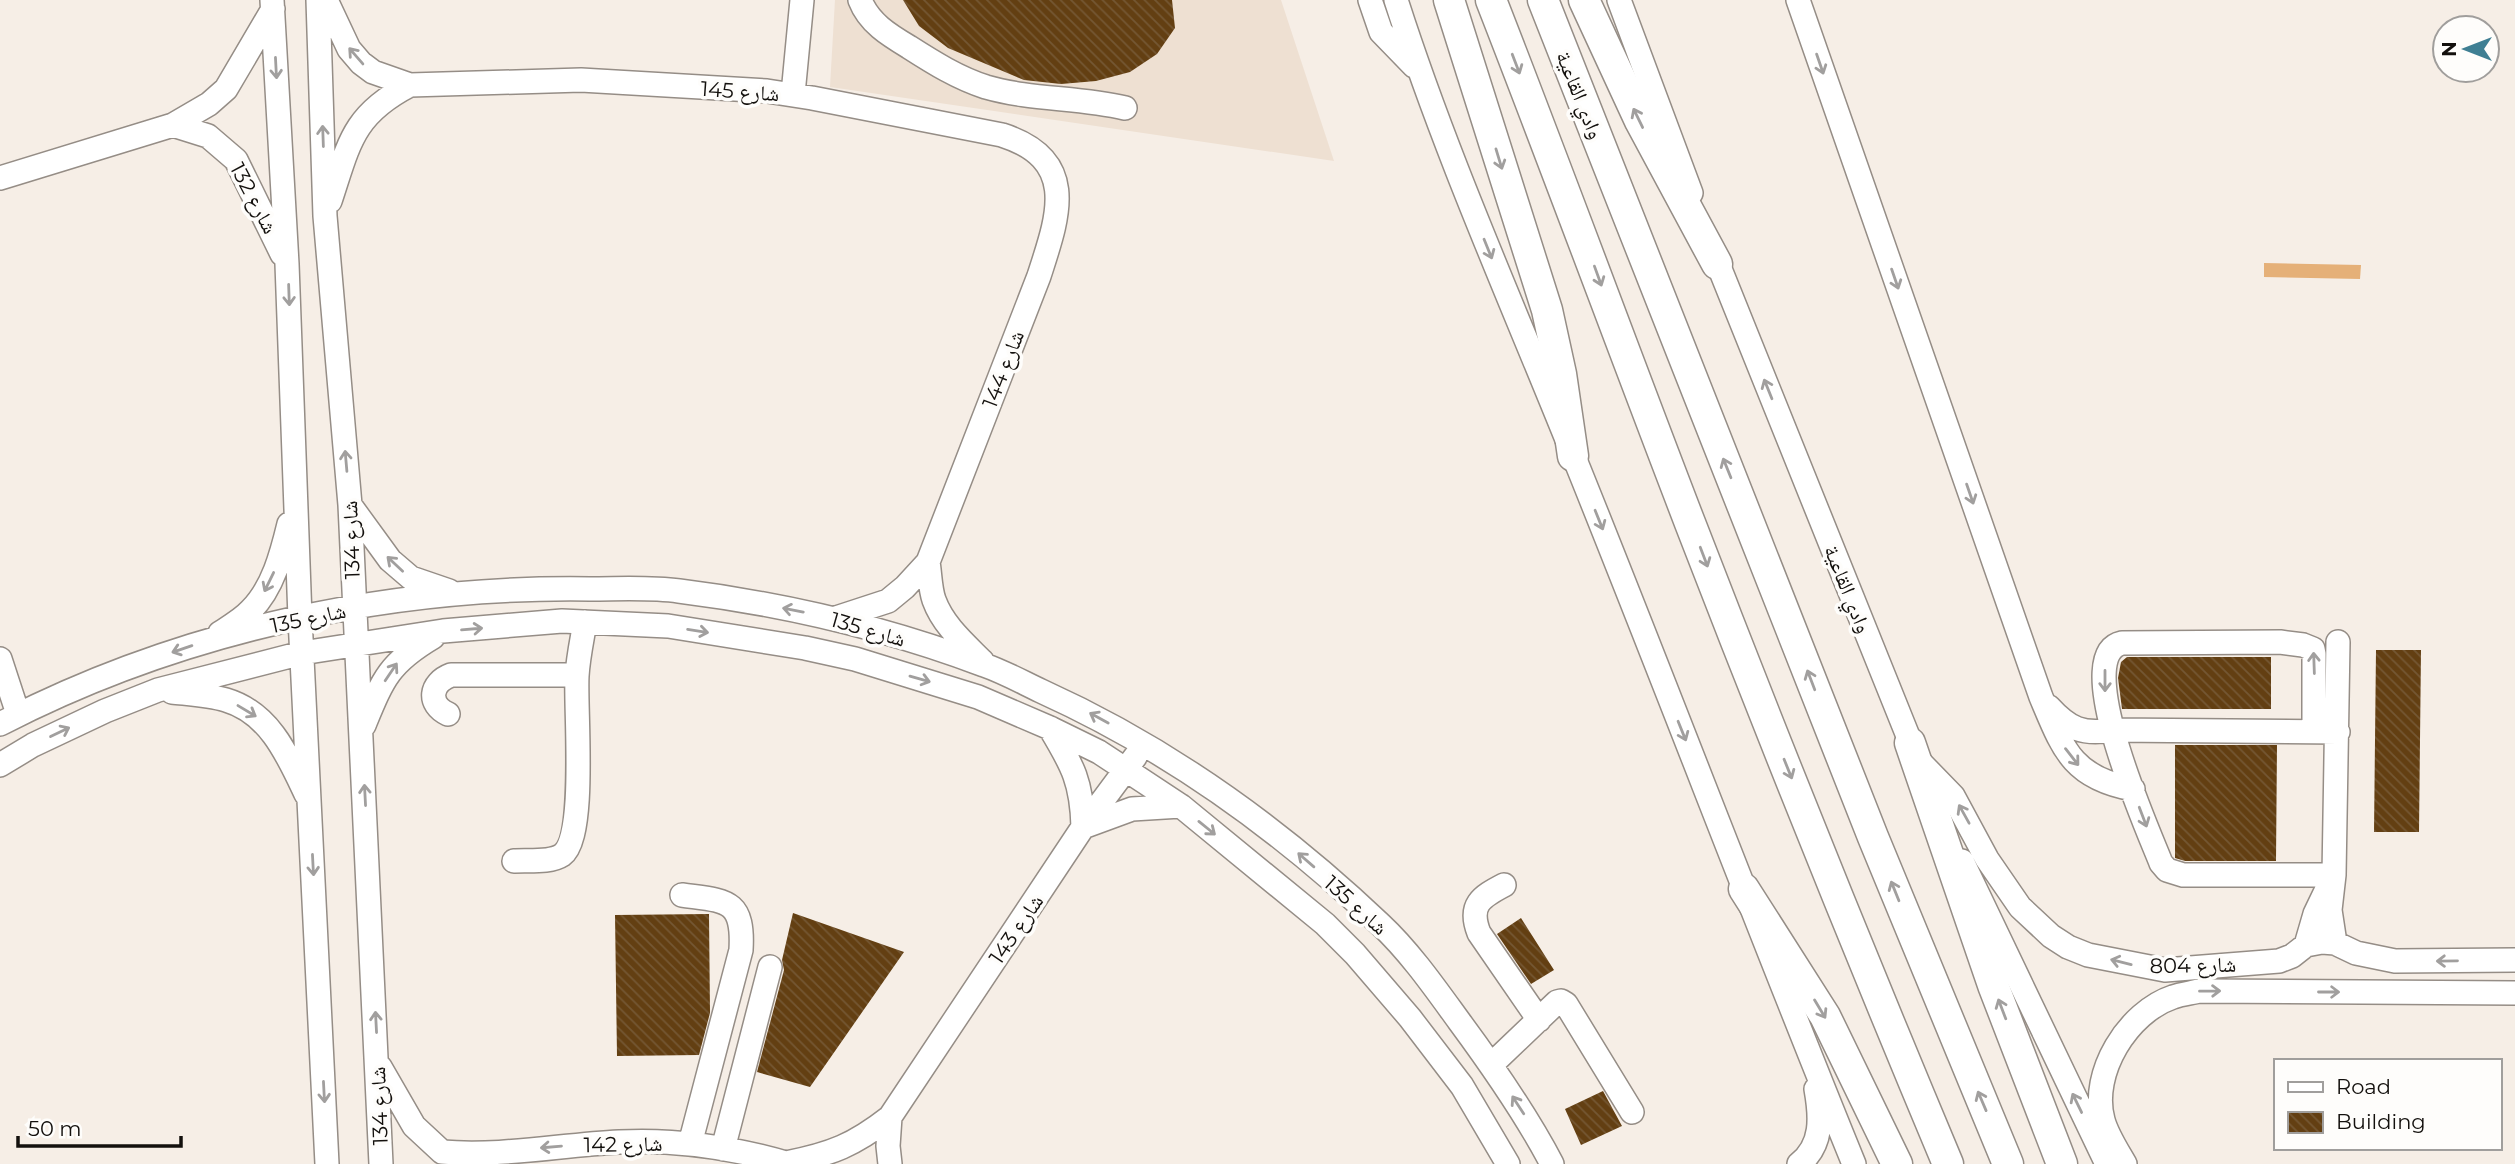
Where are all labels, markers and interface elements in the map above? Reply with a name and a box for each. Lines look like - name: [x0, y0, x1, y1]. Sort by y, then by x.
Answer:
- north arrow: [2431, 14, 2501, 84]
- text: N: [2438, 41, 2461, 57]
- one-way arrow: [348, 47, 364, 65]
- street label: وادي القاعية: [1547, 47, 1609, 144]
- one-way arrow: [1510, 52, 1523, 74]
- one-way arrow: [1815, 53, 1827, 75]
- one-way arrow: [270, 56, 283, 79]
- street label: شارع 145: [700, 76, 780, 107]
- one-way arrow: [1631, 108, 1645, 129]
- one-way arrow: [316, 125, 329, 148]
- one-way arrow: [1493, 147, 1506, 169]
- street label: شارع 132: [224, 158, 283, 238]
- one-way arrow: [1482, 238, 1495, 259]
- one-way arrow: [1593, 264, 1605, 286]
- one-way arrow: [1890, 268, 1902, 290]
- one-way arrow: [282, 284, 295, 307]
- street label: شارع 144: [977, 327, 1030, 412]
- one-way arrow: [1760, 379, 1773, 401]
- one-way arrow: [339, 450, 352, 472]
- one-way arrow: [1720, 457, 1733, 479]
- one-way arrow: [1964, 483, 1977, 505]
- street label: شارع 134: [337, 500, 366, 580]
- one-way arrow: [1593, 508, 1606, 530]
- street label: وادي القاعية: [1815, 541, 1877, 638]
- one-way arrow: [1698, 546, 1711, 568]
- one-way arrow: [386, 556, 404, 572]
- one-way arrow: [261, 571, 275, 592]
- street label: شارع 135: [268, 598, 348, 639]
- one-way arrow: [782, 602, 805, 616]
- street label: شارع 135: [827, 606, 908, 653]
- one-way arrow: [460, 622, 482, 635]
- one-way arrow: [686, 625, 709, 638]
- one-way arrow: [172, 644, 194, 657]
- one-way arrow: [2307, 652, 2320, 675]
- one-way arrow: [384, 662, 398, 682]
- one-way arrow: [1803, 669, 1816, 691]
- one-way arrow: [2098, 669, 2112, 692]
- one-way arrow: [909, 674, 931, 687]
- one-way arrow: [237, 704, 257, 718]
- one-way arrow: [1089, 711, 1110, 724]
- one-way arrow: [1677, 720, 1690, 742]
- one-way arrow: [49, 725, 70, 739]
- one-way arrow: [2065, 748, 2080, 766]
- one-way arrow: [1782, 758, 1795, 779]
- one-way arrow: [358, 784, 371, 807]
- one-way arrow: [1957, 804, 1971, 824]
- one-way arrow: [2138, 805, 2151, 827]
- one-way arrow: [1198, 820, 1216, 835]
- one-way arrow: [1298, 852, 1316, 868]
- one-way arrow: [307, 853, 320, 876]
- street label: شارع 135: [1319, 870, 1393, 941]
- one-way arrow: [1887, 881, 1900, 902]
- street label: شارع 143: [984, 889, 1049, 969]
- street label: شارع 804: [2149, 952, 2237, 979]
- one-way arrow: [2436, 954, 2459, 968]
- one-way arrow: [2110, 955, 2133, 968]
- one-way arrow: [2198, 984, 2221, 998]
- one-way arrow: [2317, 985, 2340, 999]
- one-way arrow: [1813, 998, 1827, 1018]
- one-way arrow: [1995, 998, 2008, 1020]
- one-way arrow: [369, 1011, 382, 1034]
- legend: [2274, 1059, 2501, 1150]
- street label: شارع 134: [365, 1066, 394, 1146]
- text: Road: [2336, 1074, 2391, 1099]
- one-way arrow: [317, 1081, 330, 1104]
- one-way arrow: [1975, 1091, 1988, 1112]
- one-way arrow: [2070, 1093, 2084, 1114]
- one-way arrow: [1510, 1096, 1524, 1116]
- scale bar: [18, 1104, 180, 1148]
- text: Building: [2336, 1109, 2426, 1134]
- text: 50 m: [28, 1116, 82, 1141]
- street label: شارع 142: [583, 1131, 663, 1158]
- one-way arrow: [540, 1141, 563, 1154]

